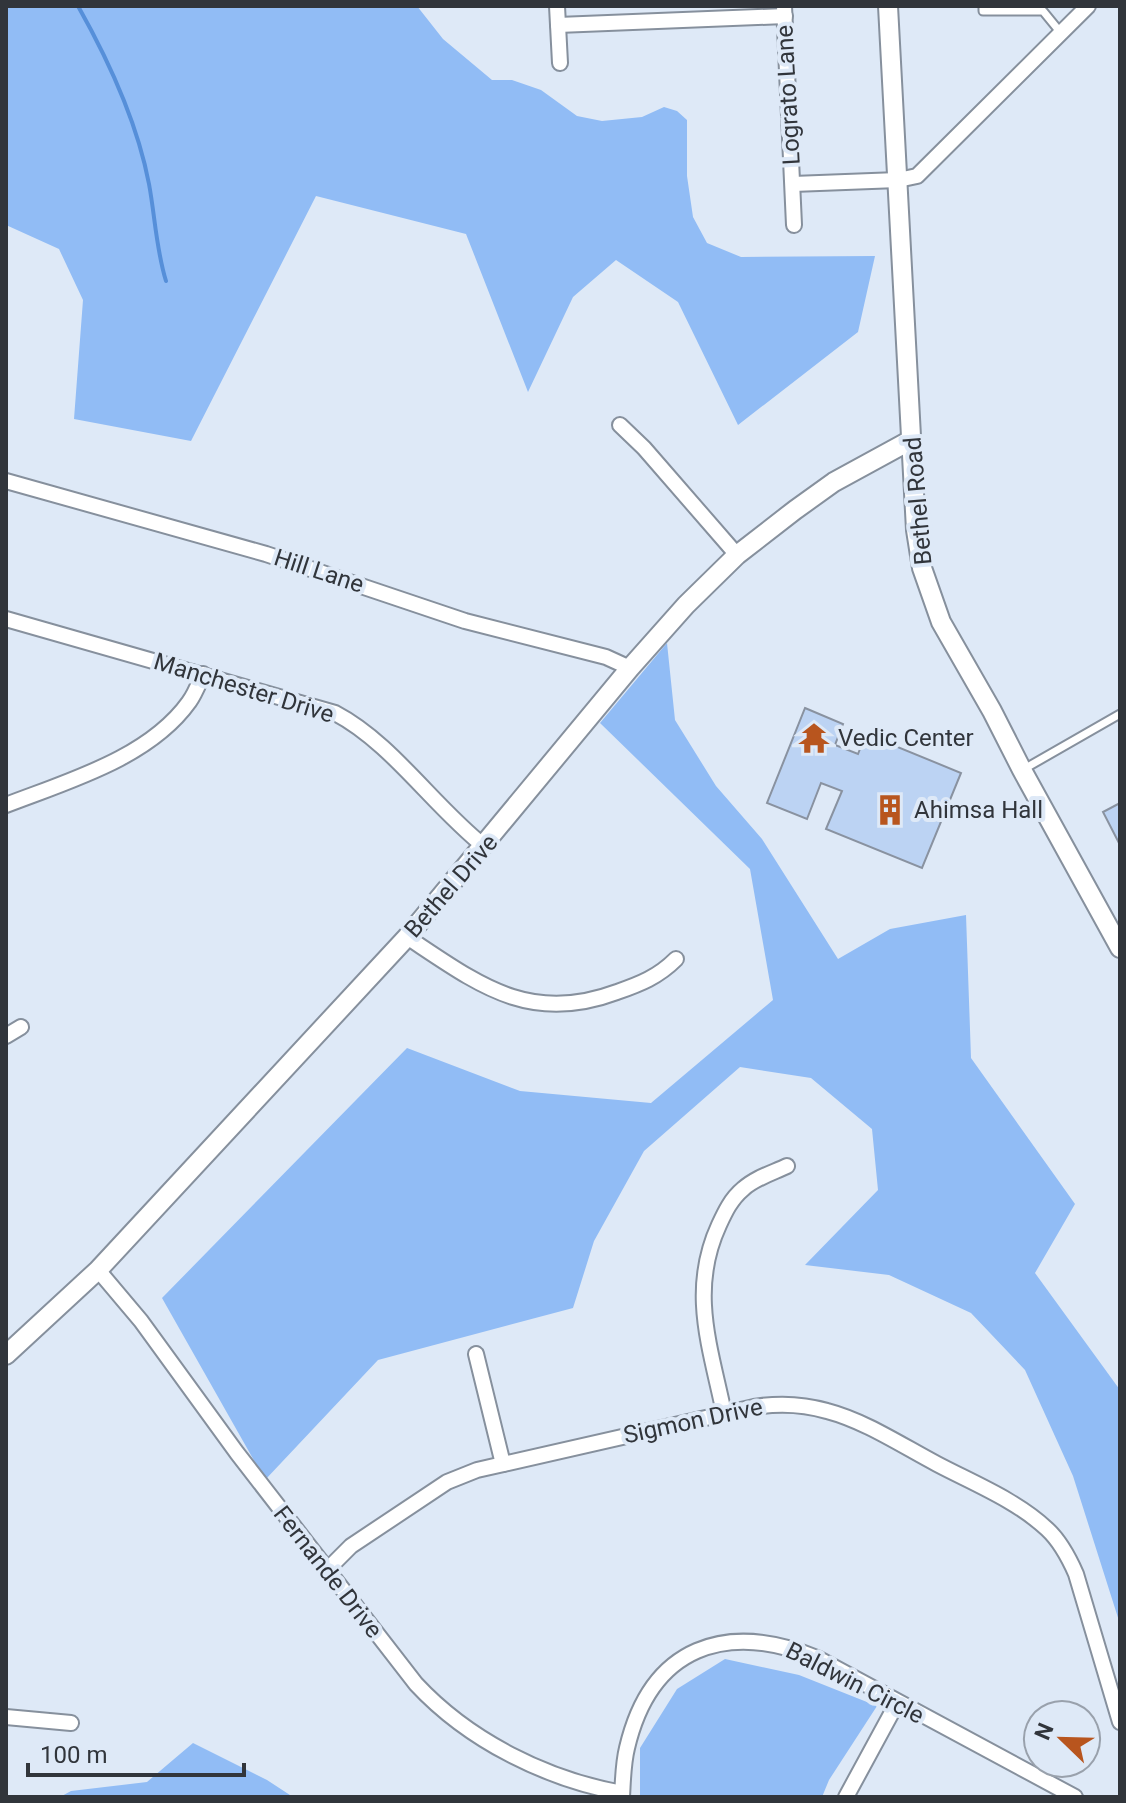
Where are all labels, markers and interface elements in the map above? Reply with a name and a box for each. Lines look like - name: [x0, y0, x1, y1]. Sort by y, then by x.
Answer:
- street label: Lograto Lane: [770, 24, 806, 166]
- street label: Bethel Road: [898, 436, 938, 566]
- street label: Hill Lane: [271, 543, 367, 599]
- street label: Manchester Drive: [151, 647, 337, 729]
- temple icon: Vedic Center: [797, 721, 831, 755]
- place label: Vedic Center: [838, 724, 974, 752]
- building icon: Ahimsa Hall: [873, 793, 907, 827]
- place label: Ahimsa Hall: [914, 796, 1043, 824]
- street label: Bethel Drive: [399, 829, 503, 943]
- street label: Sigmon Drive: [621, 1393, 765, 1449]
- street label: Fernande Drive: [268, 1501, 388, 1643]
- street label: Baldwin Circle: [781, 1636, 929, 1730]
- north arrow: [1022, 1699, 1102, 1779]
- text: N: [1030, 1719, 1059, 1743]
- scale bar: [28, 1727, 244, 1777]
- text: 100 m: [40, 1741, 107, 1769]

